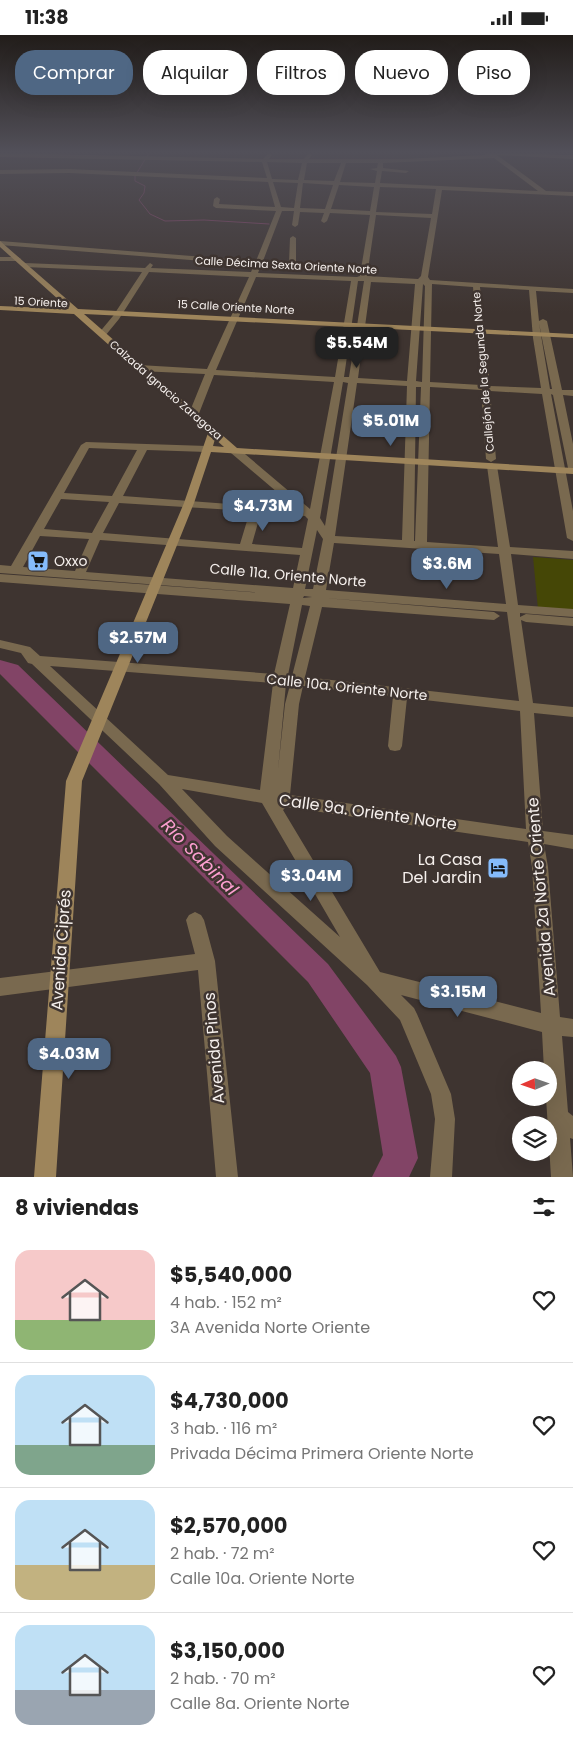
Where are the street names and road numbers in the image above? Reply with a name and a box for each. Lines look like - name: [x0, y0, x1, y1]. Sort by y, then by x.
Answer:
- street label: Calle Décima Sexta Oriente Norte: [194, 252, 378, 278]
- street label: Callejón de la Segunda Norte: [468, 291, 498, 453]
- street label: 15 Oriente: [14, 293, 68, 311]
- street label: 15 Calle Oriente Norte: [177, 296, 295, 318]
- street label: Calzada Ignacio Zaragoza: [106, 336, 226, 444]
- street label: Calle 11a. Oriente Norte: [209, 558, 368, 592]
- street label: Calle 10a. Oriente Norte: [266, 669, 429, 705]
- street label: Calle 9a. Oriente Norte: [277, 788, 459, 836]
- street label: Avenida 2a Norte Oriente: [521, 796, 561, 998]
- street label: Avenida Ciprés: [45, 889, 77, 1011]
- street label: Avenida Pinos: [198, 991, 230, 1105]

